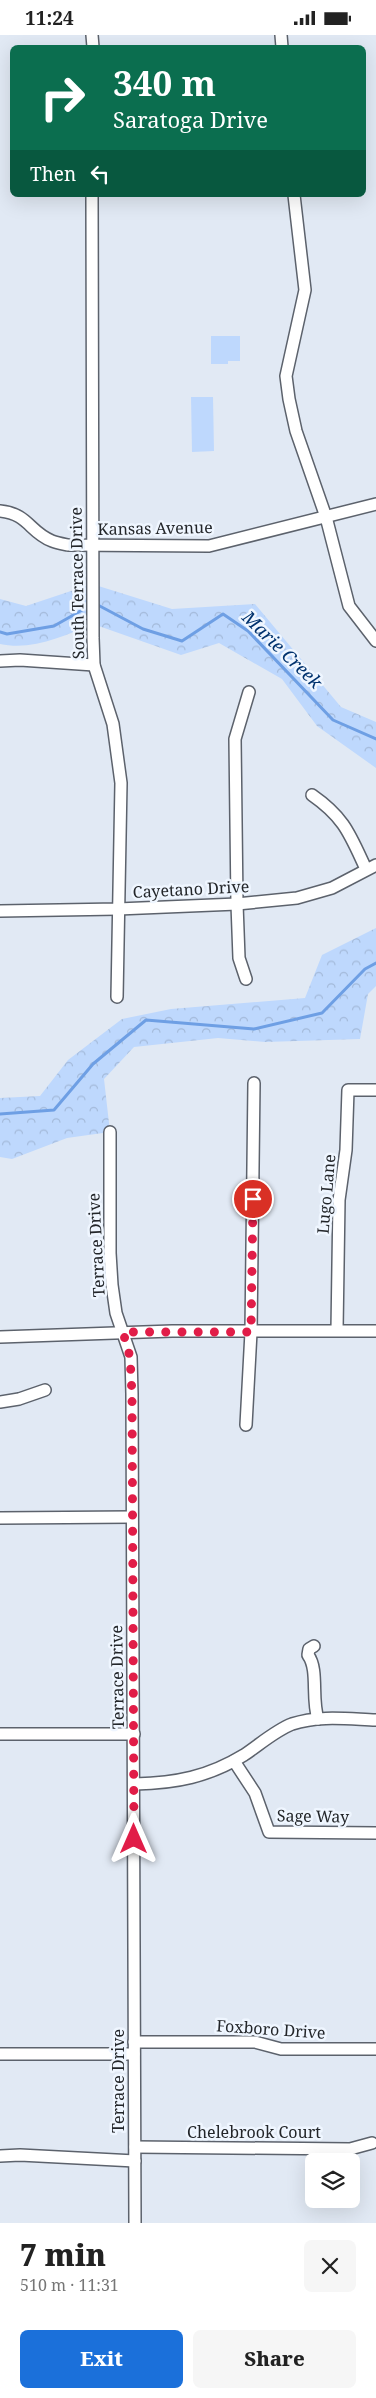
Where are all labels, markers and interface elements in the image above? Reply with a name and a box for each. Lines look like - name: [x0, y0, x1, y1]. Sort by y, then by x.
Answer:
- text: 11:24: [25, 5, 74, 31]
- text: 340 m: [113, 59, 216, 106]
- icon: right: [30, 65, 95, 130]
- text: Saratoga Drive: [113, 104, 268, 134]
- icon: left: [86, 160, 114, 188]
- text: Then: [30, 161, 76, 187]
- street label: South Terrace Drive: [65, 507, 89, 659]
- street label: Kansas Avenue: [97, 516, 213, 540]
- water label: Marie Creek: [237, 604, 328, 694]
- street label: Cayetano Drive: [132, 875, 250, 903]
- street label: Lugo Lane: [312, 1153, 340, 1235]
- pin: [232, 1178, 274, 1220]
- icon: arrive: [239, 1185, 267, 1213]
- street label: Terrace Drive: [82, 1192, 110, 1298]
- street label: Terrace Drive: [105, 1625, 129, 1729]
- street label: Sage Way: [277, 1804, 350, 1828]
- position arrow: [107, 1812, 159, 1864]
- street label: Foxboro Drive: [216, 2014, 326, 2044]
- street label: Terrace Drive: [107, 2029, 129, 2133]
- street label: Chelebrook Court: [187, 2121, 321, 2143]
- map controls: [305, 2153, 360, 2208]
- button: layers: [305, 2153, 360, 2208]
- text: 7 min: [20, 2234, 106, 2275]
- button: close: [304, 2240, 356, 2292]
- text: 510 m · 11:31: [20, 2274, 119, 2296]
- button: Exit: [20, 2330, 183, 2388]
- button: Share: [193, 2330, 356, 2388]

